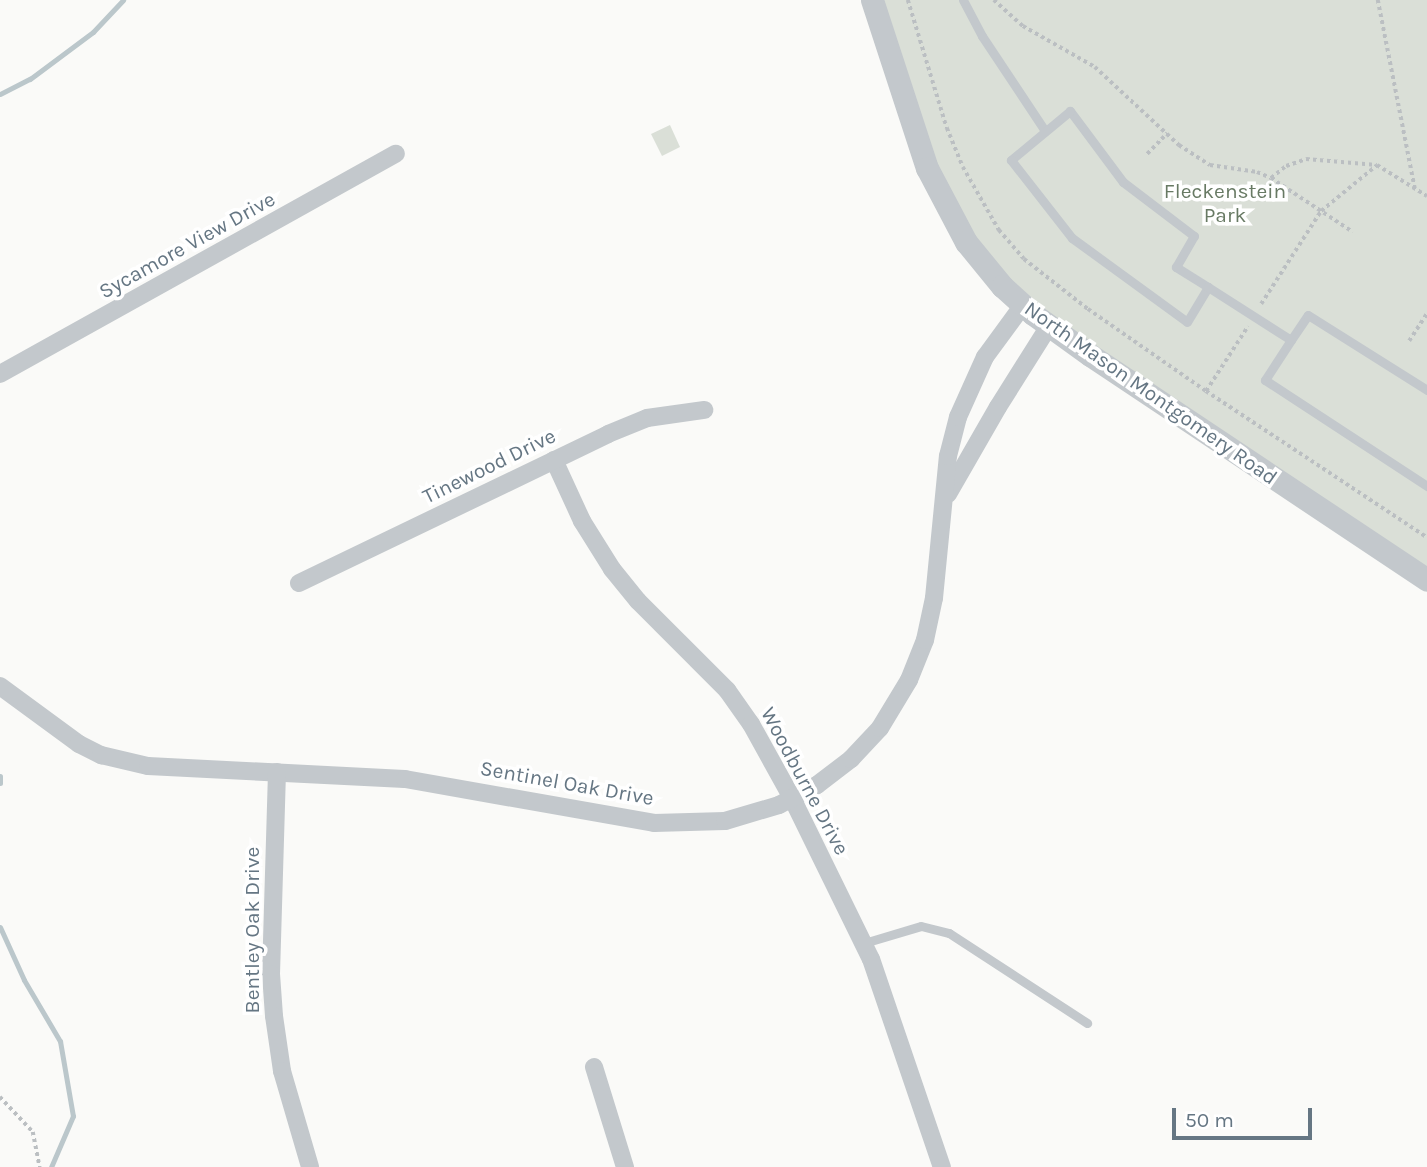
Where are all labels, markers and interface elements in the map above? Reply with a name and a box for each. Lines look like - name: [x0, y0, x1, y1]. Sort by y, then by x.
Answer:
- park label: Fleckenstein Park: [1164, 178, 1286, 228]
- street label: Sycamore View Drive: [95, 186, 279, 304]
- street label: North Mason Montgomery Road: [1020, 296, 1282, 490]
- street label: Tinewood Drive: [418, 423, 560, 509]
- street label: Woodburne Drive: [755, 703, 855, 859]
- street label: Sentinel Oak Drive: [478, 755, 656, 811]
- street label: Bentley Oak Drive: [239, 847, 265, 1013]
- scale bar: [1175, 1094, 1315, 1138]
- text: 50 m: [1185, 1108, 1234, 1132]

